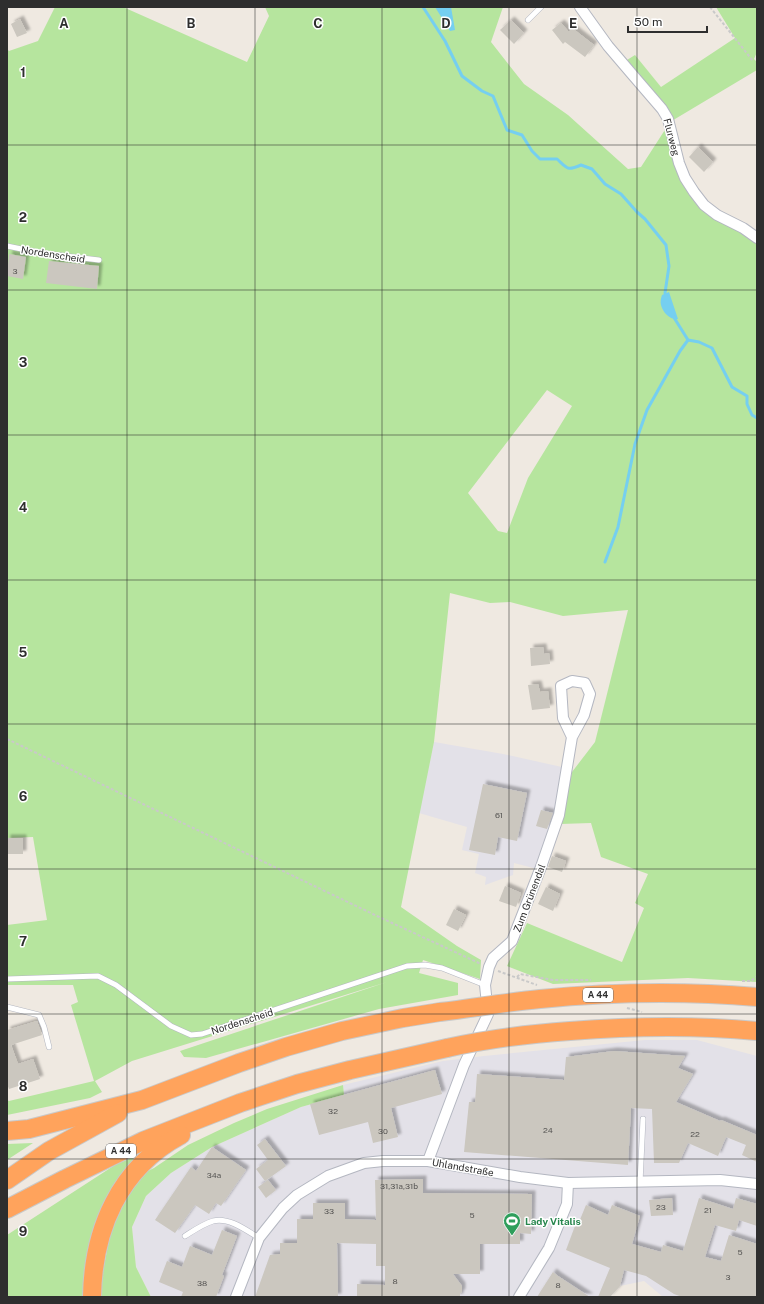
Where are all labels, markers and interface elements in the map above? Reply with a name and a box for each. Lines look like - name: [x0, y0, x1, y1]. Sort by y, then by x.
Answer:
- scale bar: [628, 8, 707, 34]
- text: 50 m: [634, 15, 662, 29]
- text: A: [59, 16, 69, 31]
- text: B: [187, 16, 196, 31]
- text: C: [313, 16, 323, 31]
- text: D: [441, 16, 451, 31]
- text: E: [569, 16, 577, 31]
- text: 1: [20, 65, 26, 80]
- street label: Flurweg: [661, 117, 683, 157]
- text: 2: [19, 210, 27, 225]
- street label: Nordenscheid: [20, 243, 86, 265]
- house number: 3: [12, 266, 18, 276]
- text: 3: [19, 355, 28, 370]
- text: 4: [19, 500, 28, 515]
- text: 5: [19, 645, 28, 660]
- text: 6: [19, 789, 28, 804]
- house number: 61: [495, 810, 503, 820]
- street label: Zum Grünendal: [510, 862, 548, 934]
- text: 7: [19, 934, 27, 949]
- road number: A 44: [583, 988, 613, 1002]
- street label: Nordenscheid: [209, 1005, 275, 1037]
- text: 8: [19, 1079, 28, 1094]
- house number: 32: [328, 1106, 338, 1116]
- house number: 24: [543, 1125, 553, 1135]
- house number: 30: [378, 1126, 388, 1136]
- house number: 22: [690, 1129, 700, 1139]
- road number: A 44: [106, 1144, 136, 1158]
- street label: Uhlandstraße: [431, 1156, 495, 1178]
- house number: 34a: [207, 1170, 221, 1180]
- house number: 31,31a,31b: [380, 1181, 418, 1191]
- house number: 23: [656, 1202, 666, 1212]
- house number: 21: [704, 1205, 712, 1215]
- house number: 33: [324, 1206, 334, 1216]
- house number: 5: [469, 1210, 475, 1220]
- sports icon: Lady Vitalis: [502, 1211, 522, 1236]
- place label: Lady Vitalis: [525, 1215, 581, 1227]
- text: 9: [19, 1224, 27, 1239]
- house number: 5: [737, 1247, 743, 1257]
- house number: 3: [725, 1272, 731, 1282]
- house number: 8: [392, 1276, 398, 1286]
- house number: 38: [197, 1278, 207, 1288]
- house number: 8: [555, 1280, 561, 1290]

